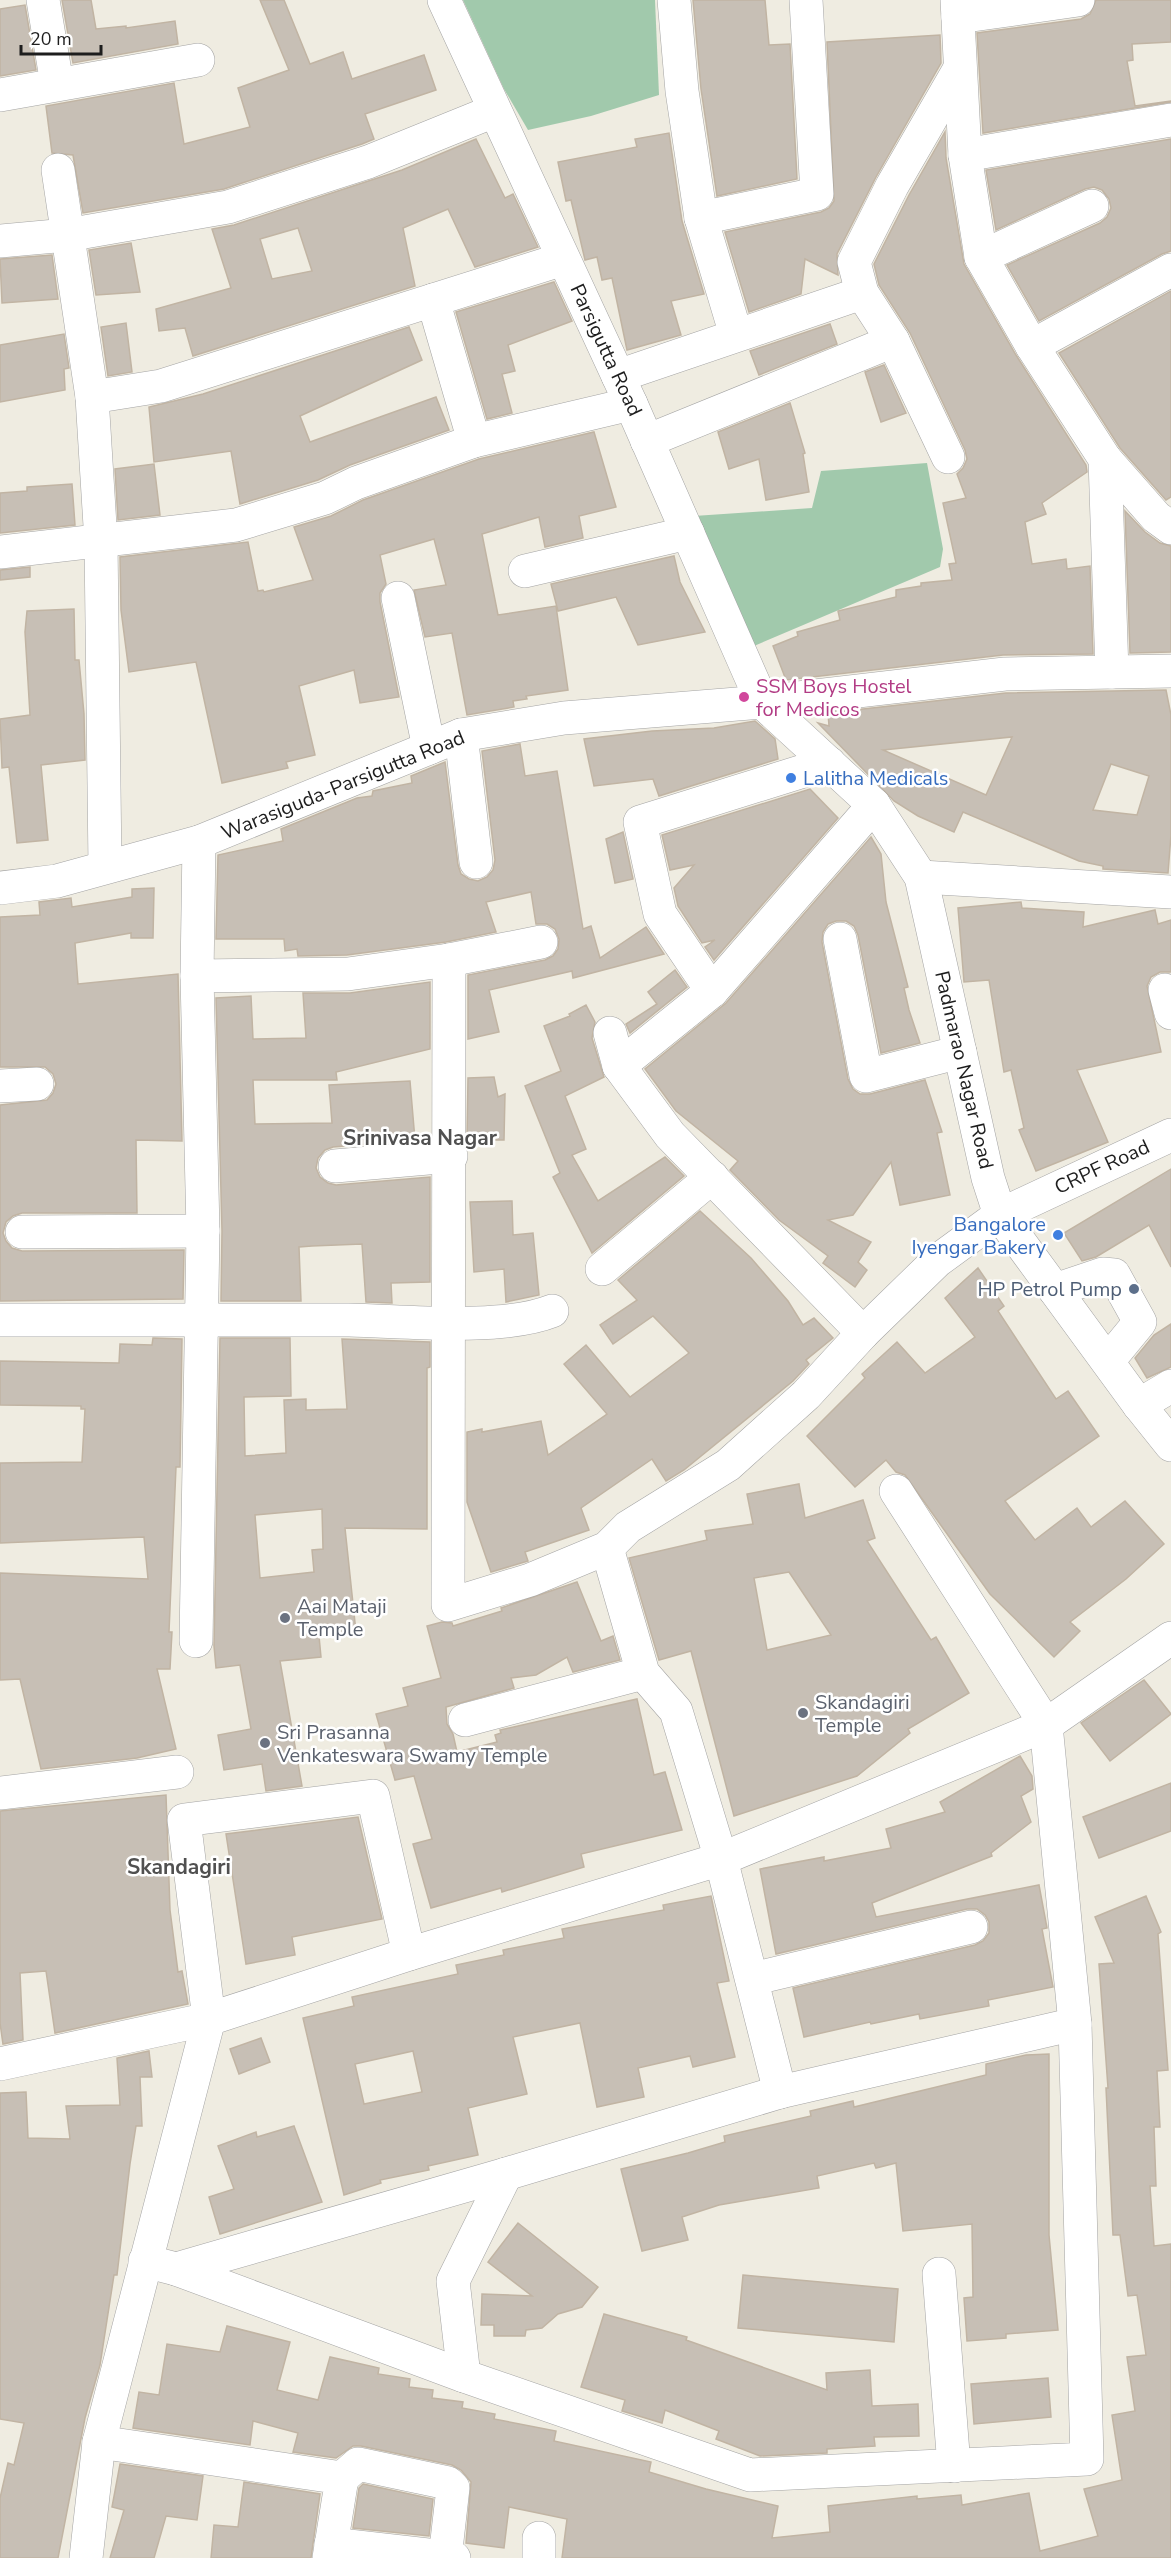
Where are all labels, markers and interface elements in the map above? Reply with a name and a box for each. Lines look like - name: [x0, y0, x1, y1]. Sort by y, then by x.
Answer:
- scale bar: [21, 18, 100, 56]
- text: 20 m: [30, 27, 72, 51]
- street label: Parsigutta Road: [564, 279, 648, 421]
- place label: SSM Boys Hostel for Medicos: [756, 673, 912, 723]
- marker: SSM Boys Hostel for Medicos: [737, 690, 751, 704]
- street label: Warasiguda-Parsigutta Road: [217, 724, 469, 846]
- place label: Lalitha Medicals: [803, 765, 948, 792]
- marker: Lalitha Medicals: [784, 771, 798, 785]
- street label: Padmarao Nagar Road: [928, 968, 1000, 1172]
- district label: Srinivasa Nagar: [343, 1124, 498, 1152]
- street label: CRPF Road: [1050, 1133, 1154, 1201]
- place label: Bangalore Iyengar Bakery: [912, 1211, 1047, 1261]
- marker: Bangalore Iyengar Bakery: [1051, 1228, 1065, 1242]
- place label: HP Petrol Pump: [977, 1276, 1122, 1303]
- marker: HP Petrol Pump: [1127, 1282, 1141, 1296]
- place label: Aai Mataji Temple: [297, 1593, 387, 1643]
- marker: Aai Mataji Temple: [278, 1611, 292, 1625]
- place label: Skandagiri Temple: [815, 1689, 910, 1739]
- marker: Skandagiri Temple: [796, 1706, 810, 1720]
- place label: Sri Prasanna Venkateswara Swamy Temple: [276, 1719, 547, 1769]
- marker: Sri Prasanna Venkateswara Swamy Temple: [258, 1736, 272, 1750]
- district label: Skandagiri: [127, 1853, 231, 1881]

